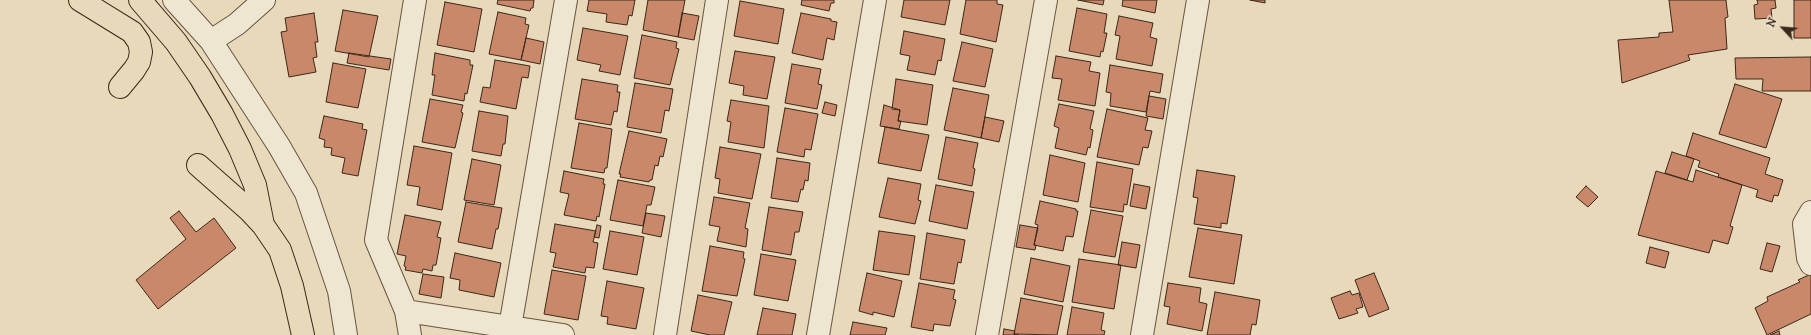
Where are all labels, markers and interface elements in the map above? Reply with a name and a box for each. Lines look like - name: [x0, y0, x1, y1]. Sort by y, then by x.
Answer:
- north arrow: [1763, 8, 1803, 48]
- text: N: [1764, 16, 1780, 30]

